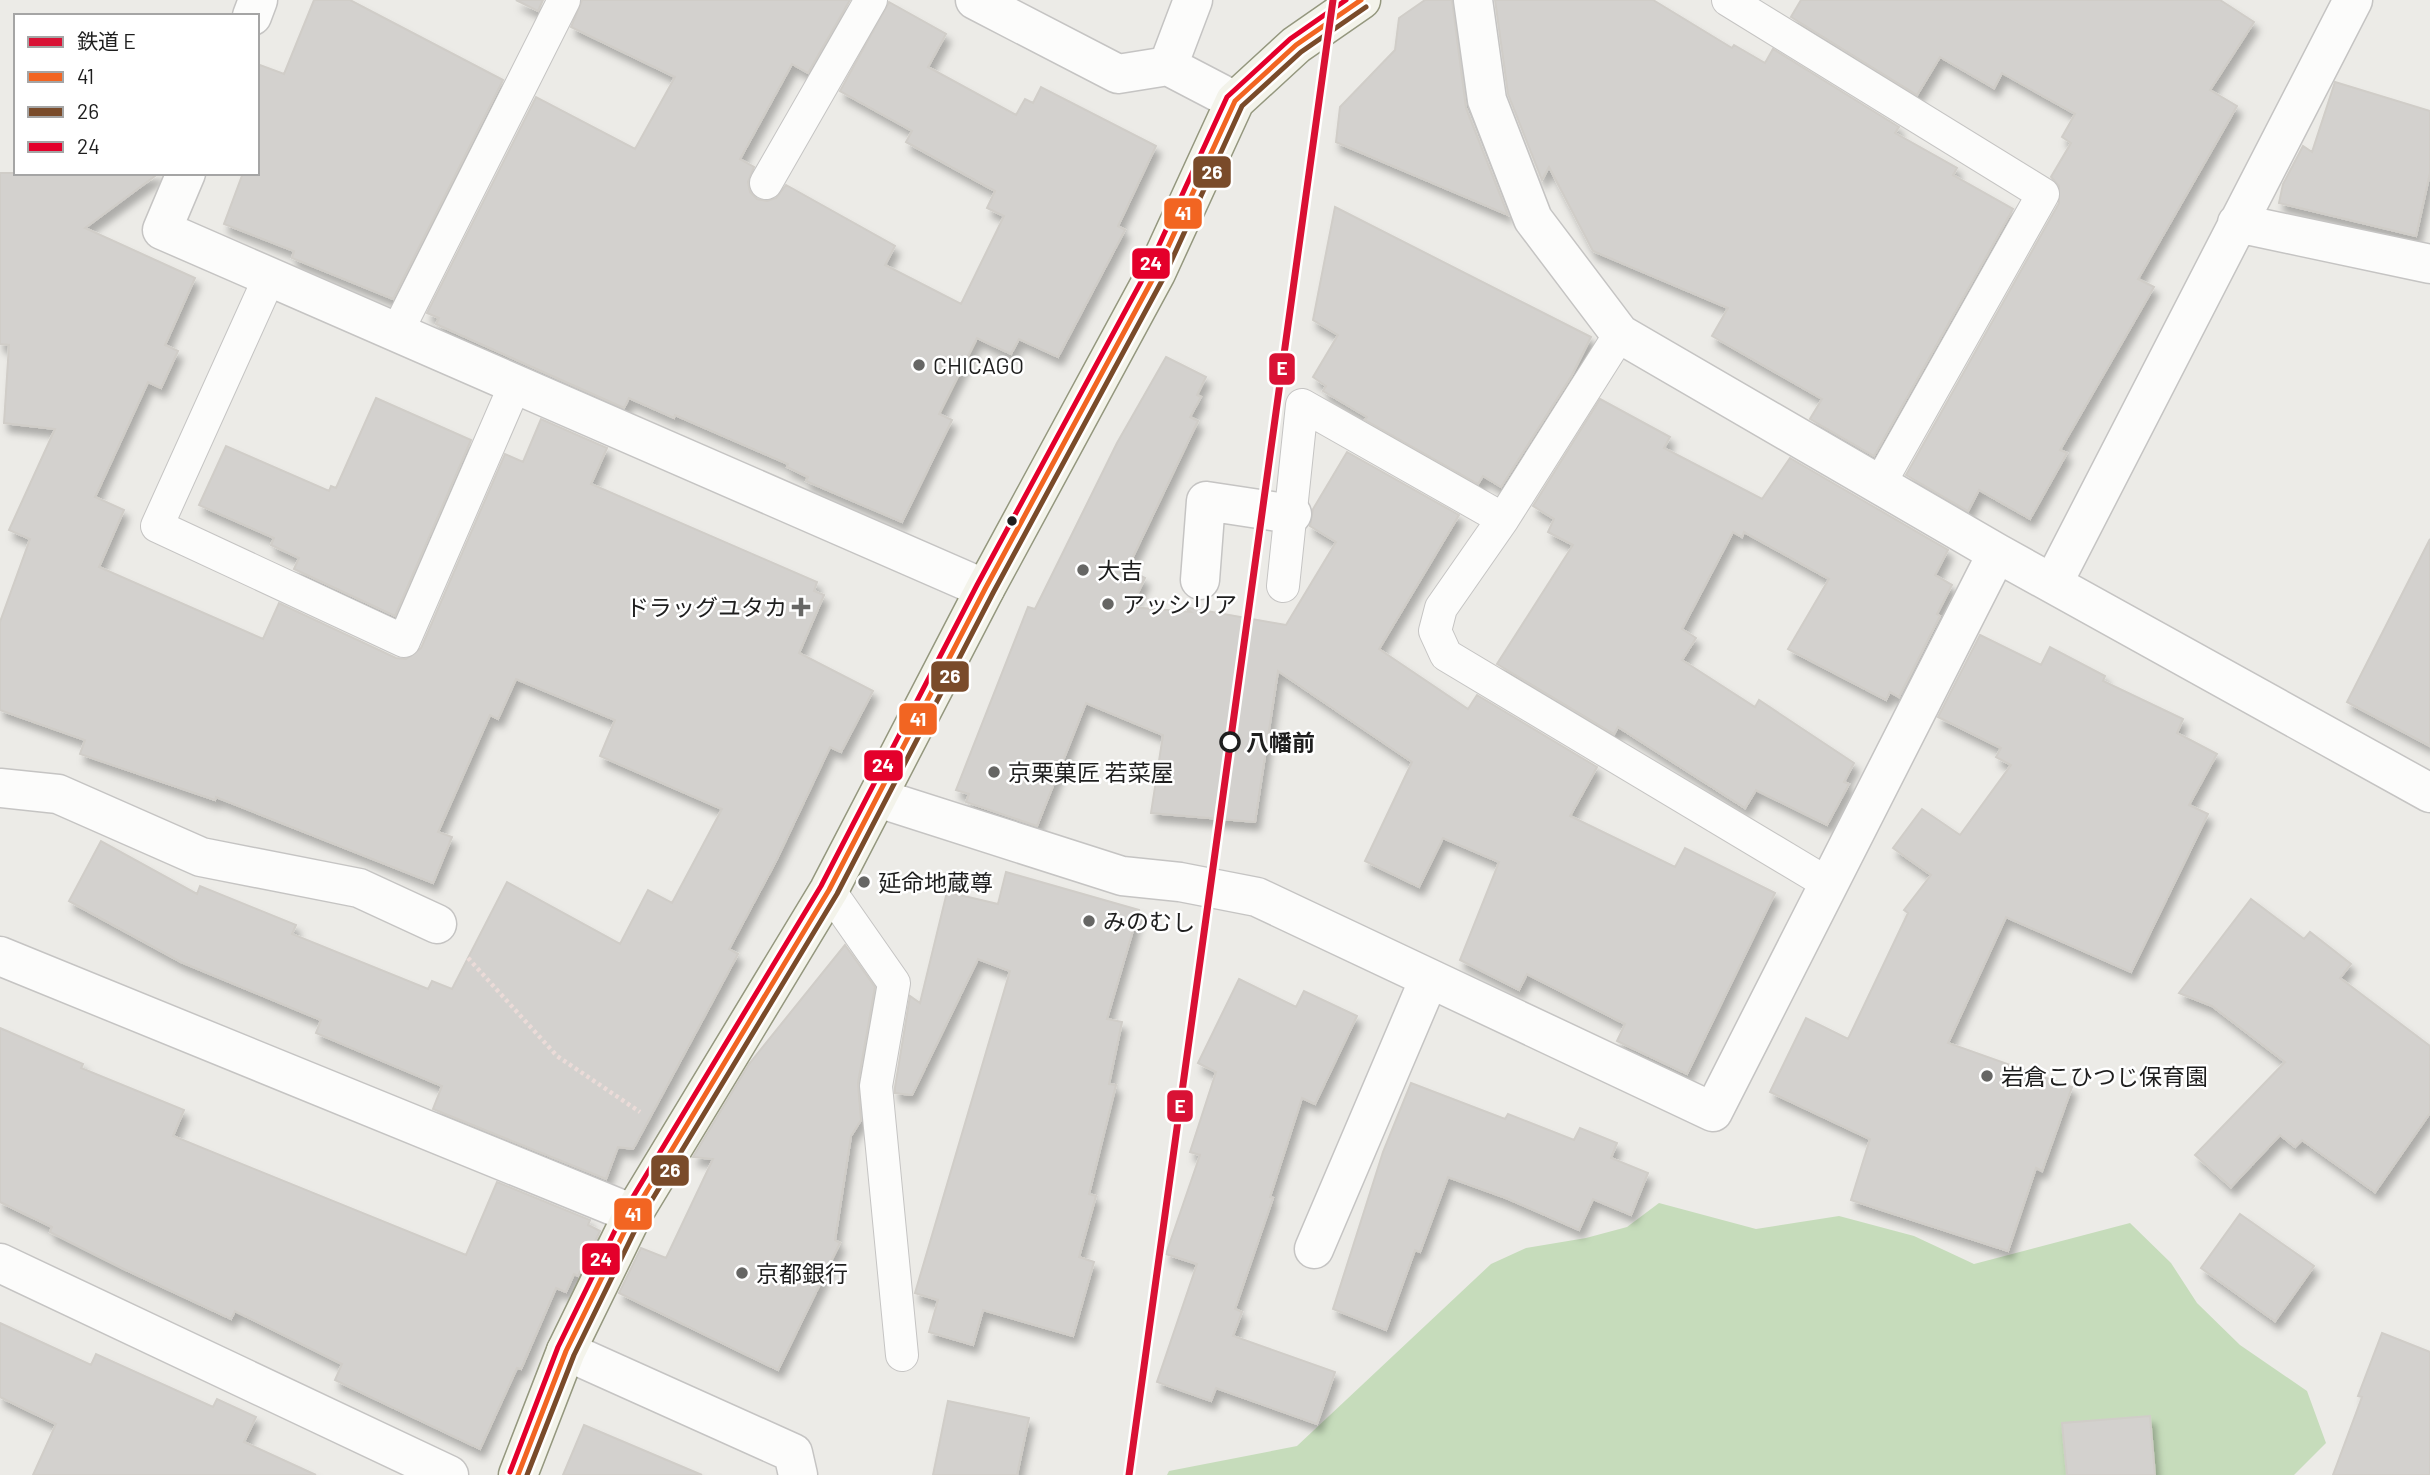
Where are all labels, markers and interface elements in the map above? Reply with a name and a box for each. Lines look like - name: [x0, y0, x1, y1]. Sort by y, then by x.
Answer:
- legend: [14, 14, 259, 175]
- text: 鉄道 E: [77, 28, 136, 53]
- text: 41: [77, 63, 94, 88]
- text: 26: [77, 98, 99, 123]
- text: 24: [77, 133, 100, 158]
- line badge: 26: [1192, 155, 1232, 189]
- text: 26: [1202, 160, 1222, 183]
- line badge: 41: [1163, 197, 1203, 230]
- text: 41: [1175, 201, 1191, 224]
- line badge: 24: [1131, 247, 1171, 280]
- text: 24: [1140, 251, 1162, 274]
- place label: CHICAGO: [933, 351, 1024, 379]
- line badge: E: [1268, 352, 1296, 386]
- text: E: [1276, 356, 1288, 379]
- marker: CHICAGO: [911, 357, 927, 373]
- unlabelled marker: [1005, 514, 1019, 528]
- place label: 大吉: [1097, 556, 1143, 584]
- marker: 大吉: [1075, 562, 1091, 578]
- place label: アッシリア: [1122, 590, 1237, 618]
- place label: ドラッグユタカ: [626, 593, 787, 621]
- marker: アッシリア: [1100, 596, 1116, 612]
- marker: ドラッグユタカ: [793, 599, 809, 615]
- line badge: 26: [930, 660, 970, 693]
- text: 26: [940, 664, 960, 687]
- line badge: 41: [898, 702, 938, 736]
- text: 41: [910, 707, 926, 730]
- place label: 八幡前: [1246, 728, 1315, 756]
- marker: 八幡前: [1220, 732, 1240, 752]
- line badge: 24: [863, 749, 904, 782]
- text: 24: [872, 753, 894, 776]
- place label: 京栗菓匠 若菜屋: [1008, 758, 1174, 786]
- marker: 京栗菓匠 若菜屋: [986, 764, 1002, 780]
- place label: 延命地蔵尊: [878, 868, 993, 896]
- marker: 延命地蔵尊: [856, 874, 872, 890]
- place label: みのむし: [1103, 907, 1195, 935]
- marker: みのむし: [1081, 913, 1097, 929]
- place label: 岩倉こひつじ保育園: [2001, 1062, 2208, 1090]
- marker: 岩倉こひつじ保育園: [1979, 1068, 1995, 1084]
- line badge: E: [1166, 1089, 1194, 1123]
- text: E: [1174, 1094, 1186, 1117]
- line badge: 26: [650, 1154, 690, 1187]
- text: 26: [660, 1158, 680, 1181]
- line badge: 41: [613, 1197, 653, 1231]
- text: 41: [625, 1202, 641, 1225]
- line badge: 24: [581, 1242, 621, 1276]
- text: 24: [590, 1247, 612, 1270]
- place label: 京都銀行: [756, 1259, 848, 1287]
- marker: 京都銀行: [734, 1265, 750, 1281]

